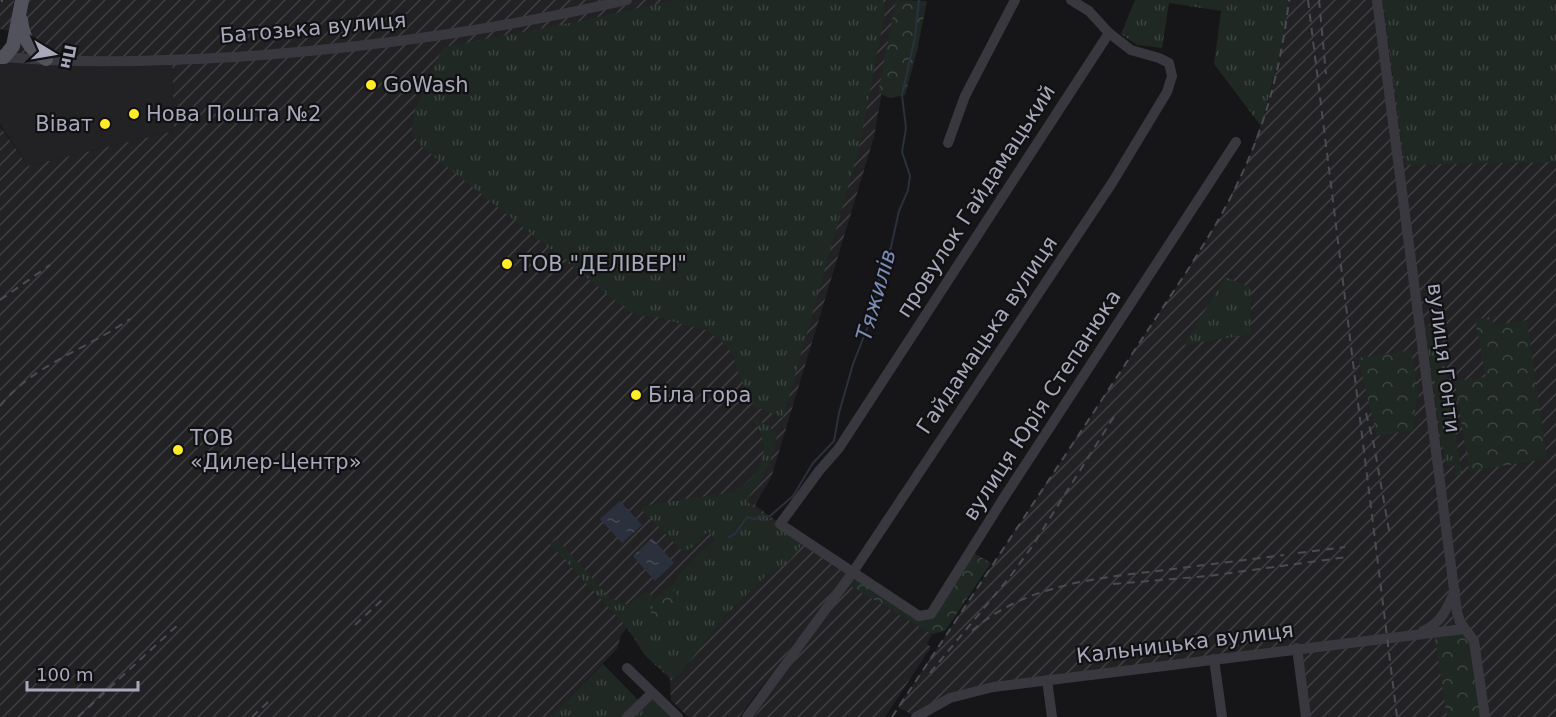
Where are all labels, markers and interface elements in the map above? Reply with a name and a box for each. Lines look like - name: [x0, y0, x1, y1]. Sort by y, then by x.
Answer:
- street label: Батозька вулиця: [219, 8, 407, 48]
- north arrow: [24, 24, 84, 84]
- text: Пн: [57, 43, 80, 71]
- place label: GoWash: [383, 73, 469, 97]
- marker: GoWash: [364, 78, 378, 92]
- street label: провулок Гайдамацький: [892, 80, 1060, 322]
- place label: Нова Пошта №2: [146, 102, 321, 126]
- marker: Нова Пошта №2: [127, 107, 141, 121]
- place label: Віват: [35, 112, 93, 136]
- marker: Віват: [98, 117, 112, 131]
- street label: Гайдамацька вулиця: [912, 232, 1062, 438]
- water label: Тяжилів: [851, 246, 901, 344]
- place label: ТОВ "ДЕЛІВЕРІ": [518, 252, 687, 276]
- marker: ТОВ "ДЕЛІВЕРІ": [500, 257, 514, 271]
- street label: вулиця Гонти: [1423, 282, 1465, 434]
- street label: вулиця Юрія Степанюка: [958, 285, 1126, 525]
- place label: Біла гора: [648, 383, 751, 407]
- marker: Біла гора: [629, 388, 643, 402]
- place label: ТОВ «Дилер-Центр»: [189, 426, 362, 474]
- marker: ТОВ «Дилер-Центр»: [171, 443, 185, 457]
- street label: Кальницька вулиця: [1075, 618, 1295, 668]
- scale bar: [27, 654, 138, 692]
- text: 100 m: [36, 664, 94, 685]

